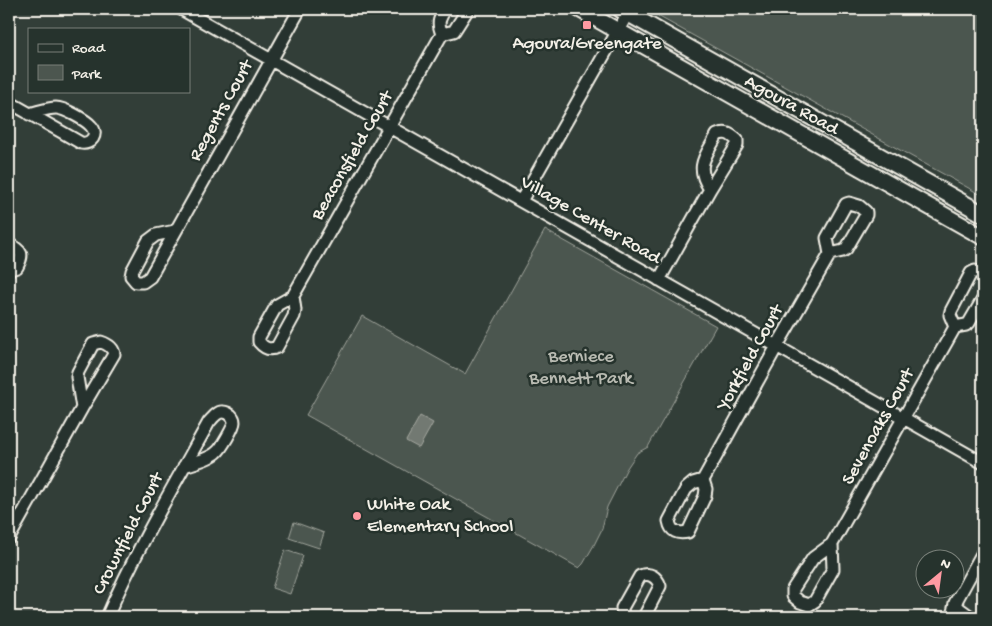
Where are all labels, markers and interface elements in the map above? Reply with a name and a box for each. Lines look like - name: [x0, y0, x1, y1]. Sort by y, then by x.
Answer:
- marker: Agoura/Greengate: [581, 19, 593, 31]
- legend: [28, 28, 190, 92]
- place label: Agoura/Greengate: [513, 33, 662, 56]
- text: Road: [72, 40, 106, 58]
- street label: Regents Court: [185, 54, 260, 166]
- text: Park: [71, 66, 102, 84]
- street label: Agoura Road: [740, 71, 844, 142]
- street label: Beaconsfield Court: [306, 85, 400, 226]
- street label: Village Center Road: [515, 171, 666, 271]
- street label: Yorkfield Court: [712, 299, 791, 416]
- park label: Berniece Bennett Park: [528, 346, 634, 391]
- street label: Sevenoaks Court: [837, 363, 922, 489]
- street label: Crownfield Court: [88, 467, 171, 599]
- place label: White Oak Elementary School: [367, 494, 513, 539]
- marker: White Oak Elementary School: [351, 510, 363, 522]
- north arrow: [914, 548, 964, 598]
- text: N: [937, 555, 953, 574]

